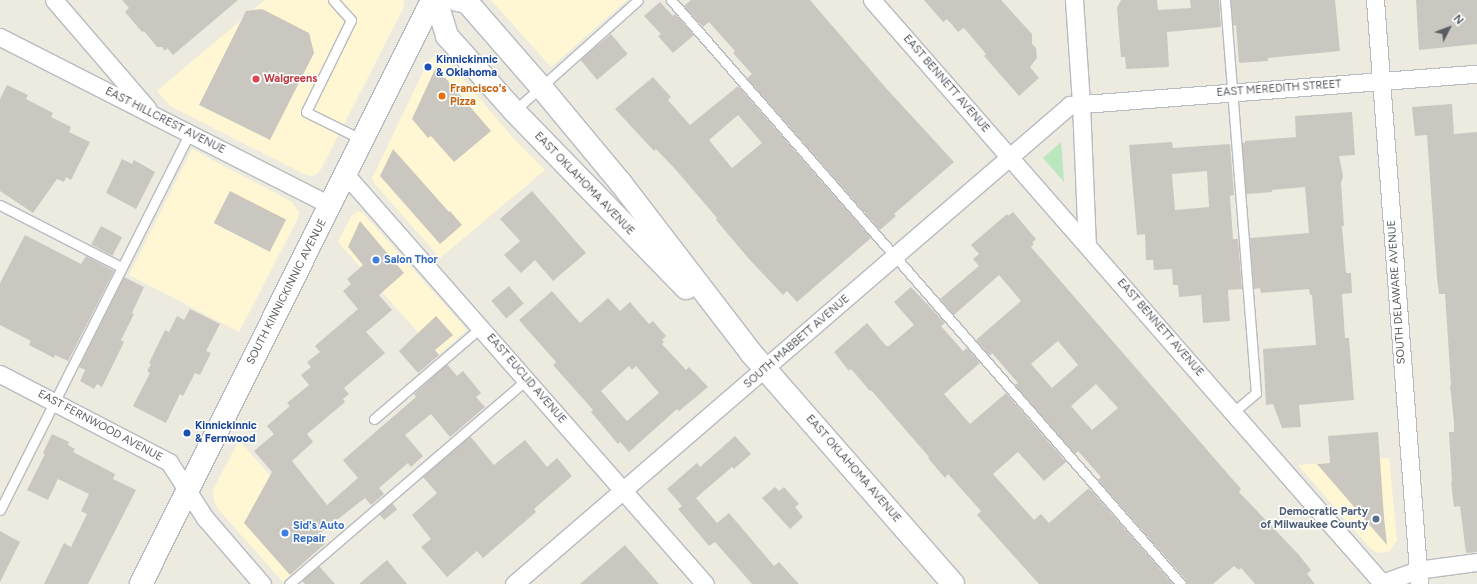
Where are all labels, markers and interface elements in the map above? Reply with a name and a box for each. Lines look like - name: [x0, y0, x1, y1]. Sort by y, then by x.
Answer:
- north arrow: [1429, 8, 1469, 48]
- text: N: [1451, 12, 1466, 27]
- street label: EAST BENNETT AVENUE: [900, 32, 992, 136]
- place label: Kinnickinnic & Oklahoma: [436, 54, 498, 80]
- marker: Kinnickinnic & Oklahoma: [423, 62, 433, 72]
- place label: Walgreens: [264, 72, 317, 86]
- marker: Walgreens: [251, 74, 261, 84]
- street label: EAST MEREDITH STREET: [1216, 78, 1342, 100]
- place label: Francisco's Pizza: [450, 83, 506, 109]
- street label: EAST HILLCREST AVENUE: [103, 85, 227, 157]
- marker: Francisco's Pizza: [437, 91, 447, 101]
- street label: EAST OKLAHOMA AVENUE: [531, 130, 637, 238]
- street label: SOUTH KINNICKINNIC AVENUE: [244, 217, 330, 367]
- street label: SOUTH DELAWARE AVENUE: [1385, 219, 1409, 365]
- place label: Salon Thor: [384, 253, 438, 267]
- marker: Salon Thor: [371, 255, 381, 265]
- street label: EAST BENNETT AVENUE: [1114, 276, 1206, 380]
- street label: SOUTH MABBETT AVENUE: [742, 293, 852, 391]
- street label: EAST EUCLID AVENUE: [483, 331, 569, 427]
- street label: EAST FERNWOOD AVENUE: [35, 387, 165, 465]
- street label: EAST OKLAHOMA AVENUE: [803, 413, 903, 525]
- place label: Kinnickinnic & Fernwood: [195, 420, 257, 446]
- marker: Kinnickinnic & Fernwood: [182, 428, 192, 438]
- place label: Democratic Party of Milwaukee County: [1260, 506, 1368, 532]
- marker: Democratic Party of Milwaukee County: [1371, 514, 1381, 524]
- place label: Sid's Auto Repair: [293, 520, 344, 546]
- marker: Sid's Auto Repair: [280, 528, 290, 538]

